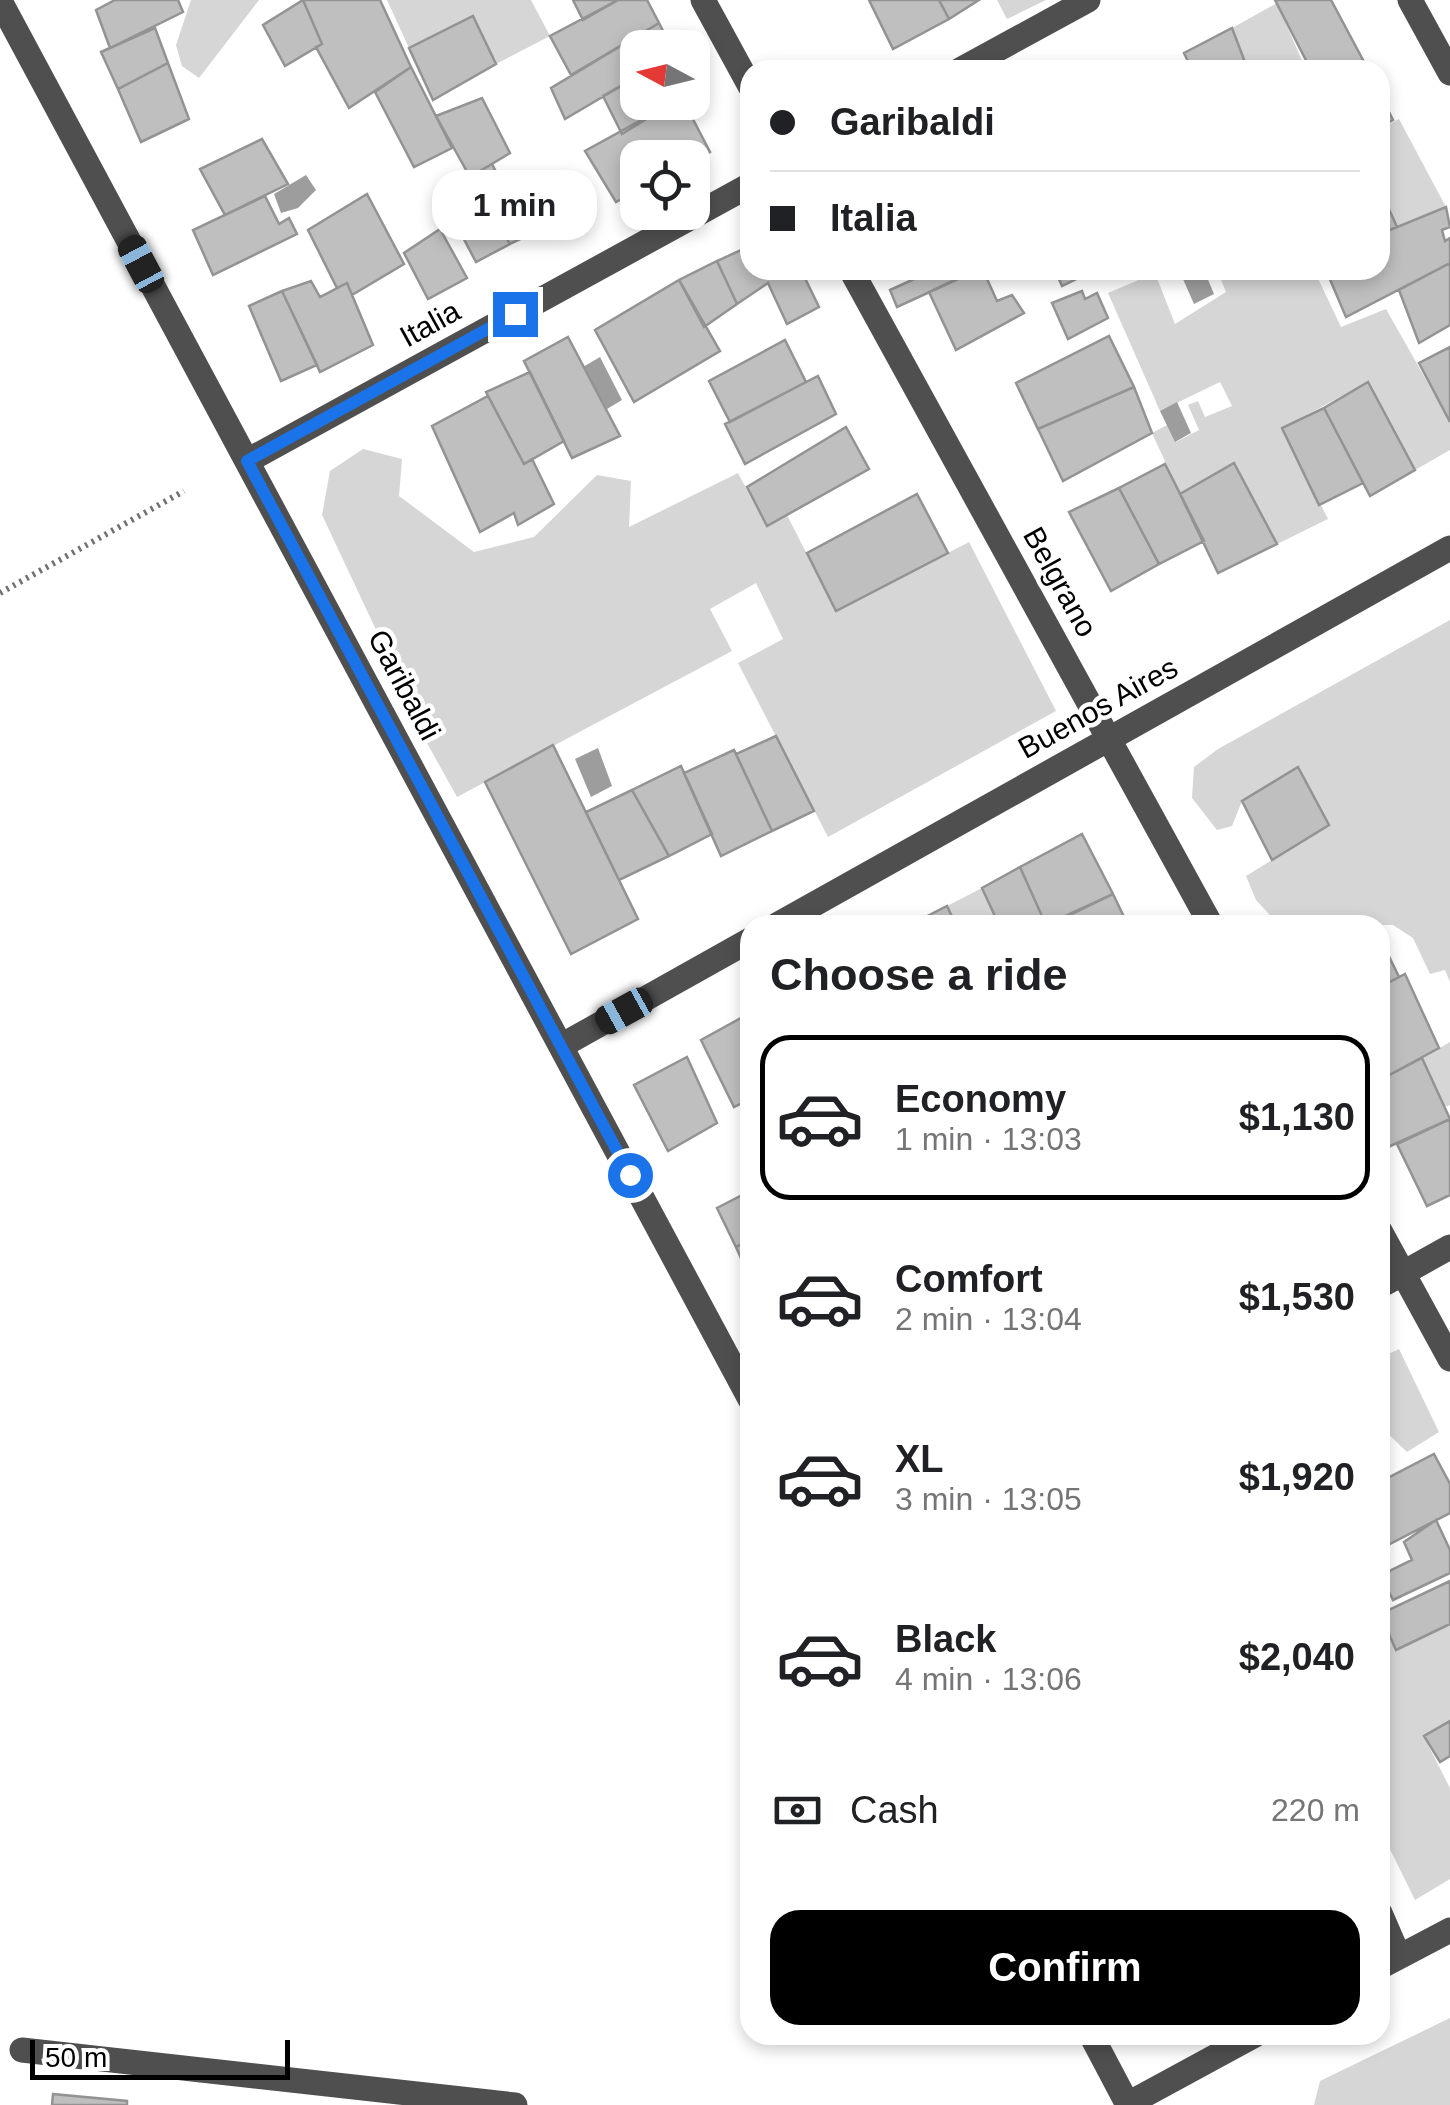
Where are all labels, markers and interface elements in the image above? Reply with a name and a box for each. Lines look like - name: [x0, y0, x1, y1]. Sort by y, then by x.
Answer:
- north arrow: [620, 30, 710, 120]
- map controls: [620, 30, 710, 230]
- text: Garibaldi: [830, 101, 995, 143]
- button: locate: [620, 140, 710, 230]
- callout: 1 min: [432, 169, 598, 239]
- text: 1 min: [473, 187, 556, 223]
- text: Italia: [830, 197, 917, 239]
- car: [114, 230, 168, 298]
- route end: [493, 292, 538, 337]
- street label: Italia: [394, 294, 466, 353]
- street label: Belgrano: [1017, 521, 1104, 642]
- street label: Garibaldi: [362, 624, 447, 746]
- street label: Buenos Aires: [1012, 650, 1183, 765]
- text: Choose a ride: [770, 949, 1068, 1000]
- car: [590, 983, 658, 1039]
- icon: car: [775, 1073, 865, 1163]
- text: Economy: [895, 1078, 1066, 1120]
- text: $1,130: [1239, 1096, 1355, 1138]
- text: 1 min · 13:03: [895, 1121, 1082, 1157]
- route start: [608, 1153, 653, 1198]
- icon: car: [775, 1253, 865, 1343]
- text: Comfort: [895, 1258, 1043, 1300]
- text: $1,530: [1239, 1276, 1355, 1318]
- text: 2 min · 13:04: [895, 1301, 1082, 1337]
- icon: car: [775, 1433, 865, 1523]
- text: XL: [895, 1438, 944, 1480]
- text: $1,920: [1239, 1456, 1355, 1498]
- text: 3 min · 13:05: [895, 1481, 1082, 1517]
- icon: car: [775, 1613, 865, 1703]
- text: Black: [895, 1618, 996, 1660]
- text: $2,040: [1239, 1636, 1355, 1678]
- text: 4 min · 13:06: [895, 1661, 1082, 1697]
- icon: cash: [770, 1783, 825, 1838]
- text: Cash: [850, 1789, 939, 1831]
- text: 220 m: [1271, 1792, 1360, 1828]
- button: Confirm: [770, 1910, 1360, 2025]
- scale bar: [30, 2035, 290, 2080]
- text: 50 m: [45, 2042, 107, 2073]

